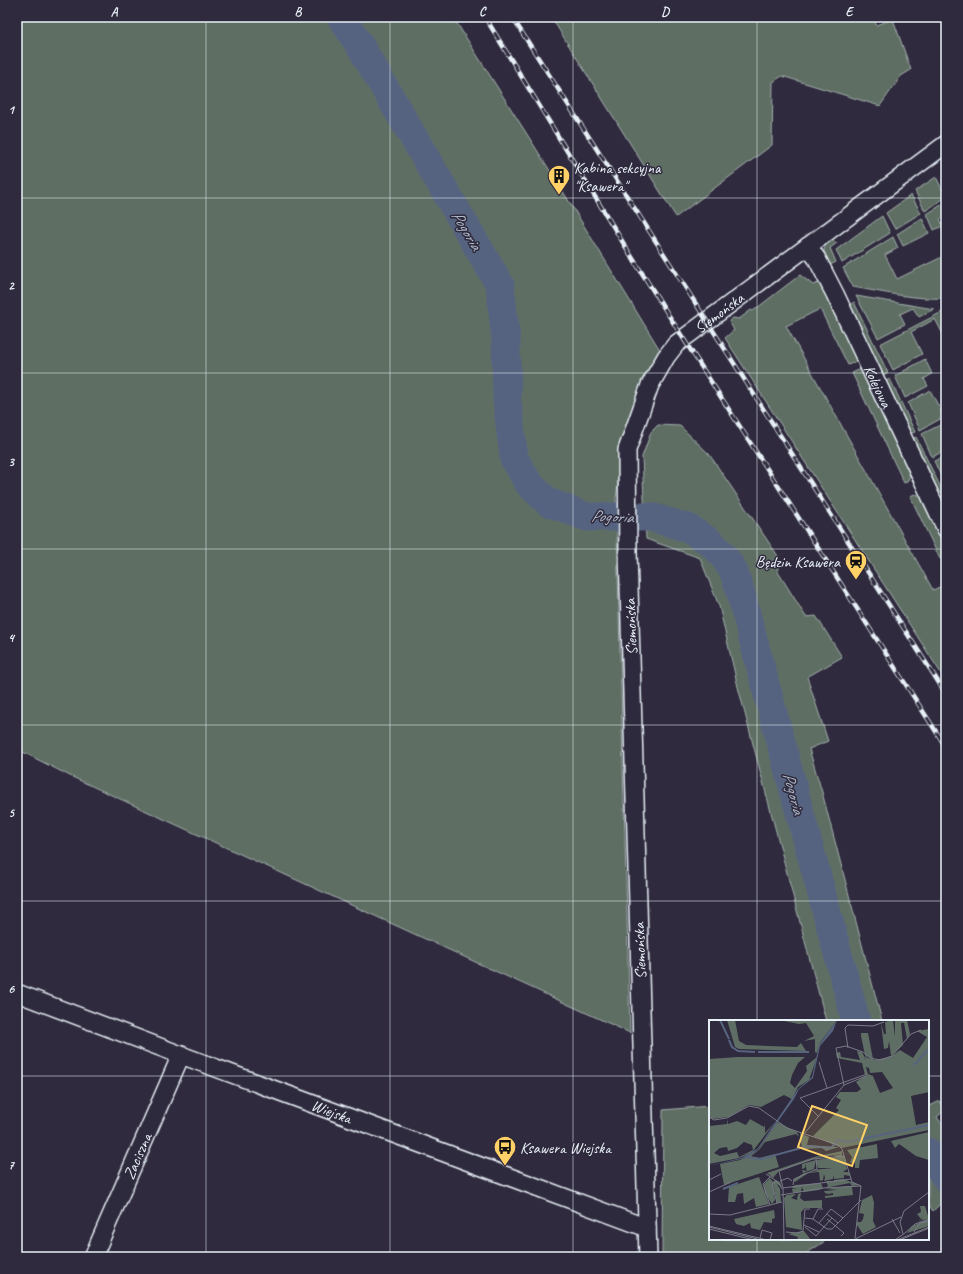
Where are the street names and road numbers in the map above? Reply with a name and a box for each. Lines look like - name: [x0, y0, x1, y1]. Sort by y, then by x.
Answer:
- street label: Siemońska: [691, 288, 749, 338]
- street label: Kolejowa: [859, 362, 897, 412]
- street label: Siemońska: [620, 597, 642, 655]
- street label: Siemońska: [629, 921, 651, 979]
- street label: Wiejska: [308, 1095, 355, 1129]
- street label: Zaciszna: [119, 1129, 157, 1183]

